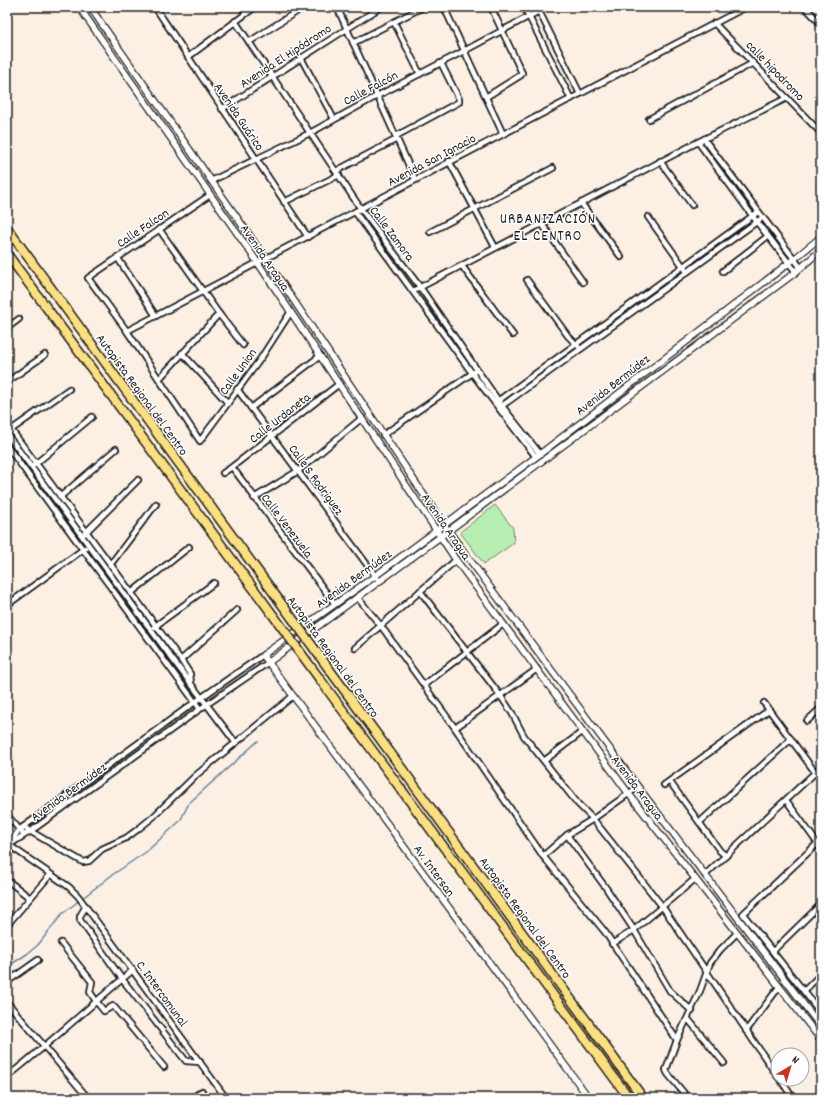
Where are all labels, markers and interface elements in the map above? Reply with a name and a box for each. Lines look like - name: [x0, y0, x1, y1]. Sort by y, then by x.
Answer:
- street label: Avenida El Hipódromo: [237, 20, 336, 94]
- street label: calle hipodromo: [740, 37, 808, 106]
- street label: Calle Falcón: [340, 67, 402, 112]
- street label: Avenida Guárico: [208, 79, 268, 155]
- street label: Avenida San Ignacio: [385, 130, 480, 193]
- street label: Calle Zamora: [364, 203, 419, 267]
- street label: Calle Falcon: [113, 205, 173, 254]
- district label: URBANIZACIÓN EL CENTRO: [500, 209, 596, 248]
- street label: Avenida Aragua: [234, 221, 294, 296]
- street label: Autopista Regional del Centro: [90, 331, 192, 460]
- street label: Calle Union: [216, 345, 263, 400]
- street label: Avenida Bermúdez: [572, 351, 655, 421]
- street label: Calle Urdaneta: [246, 388, 316, 449]
- street label: Calle S Rodriguez: [283, 441, 347, 520]
- street label: Calle Venezuela: [255, 490, 317, 564]
- street label: Avenida Aragua: [415, 490, 475, 565]
- street label: Avenida Bermúdez: [313, 546, 396, 614]
- street label: Autopista Regional del Centro: [281, 593, 383, 722]
- street label: Avenida Aragua: [605, 752, 667, 826]
- street label: Avenida Bermúdez: [28, 759, 111, 827]
- street label: Av. Intersan: [407, 841, 458, 902]
- street label: Autopista Regional del Centro: [473, 854, 575, 983]
- street label: C. Intercomunal: [130, 957, 191, 1031]
- north arrow: [770, 1047, 810, 1087]
- text: N: [788, 1053, 802, 1069]

